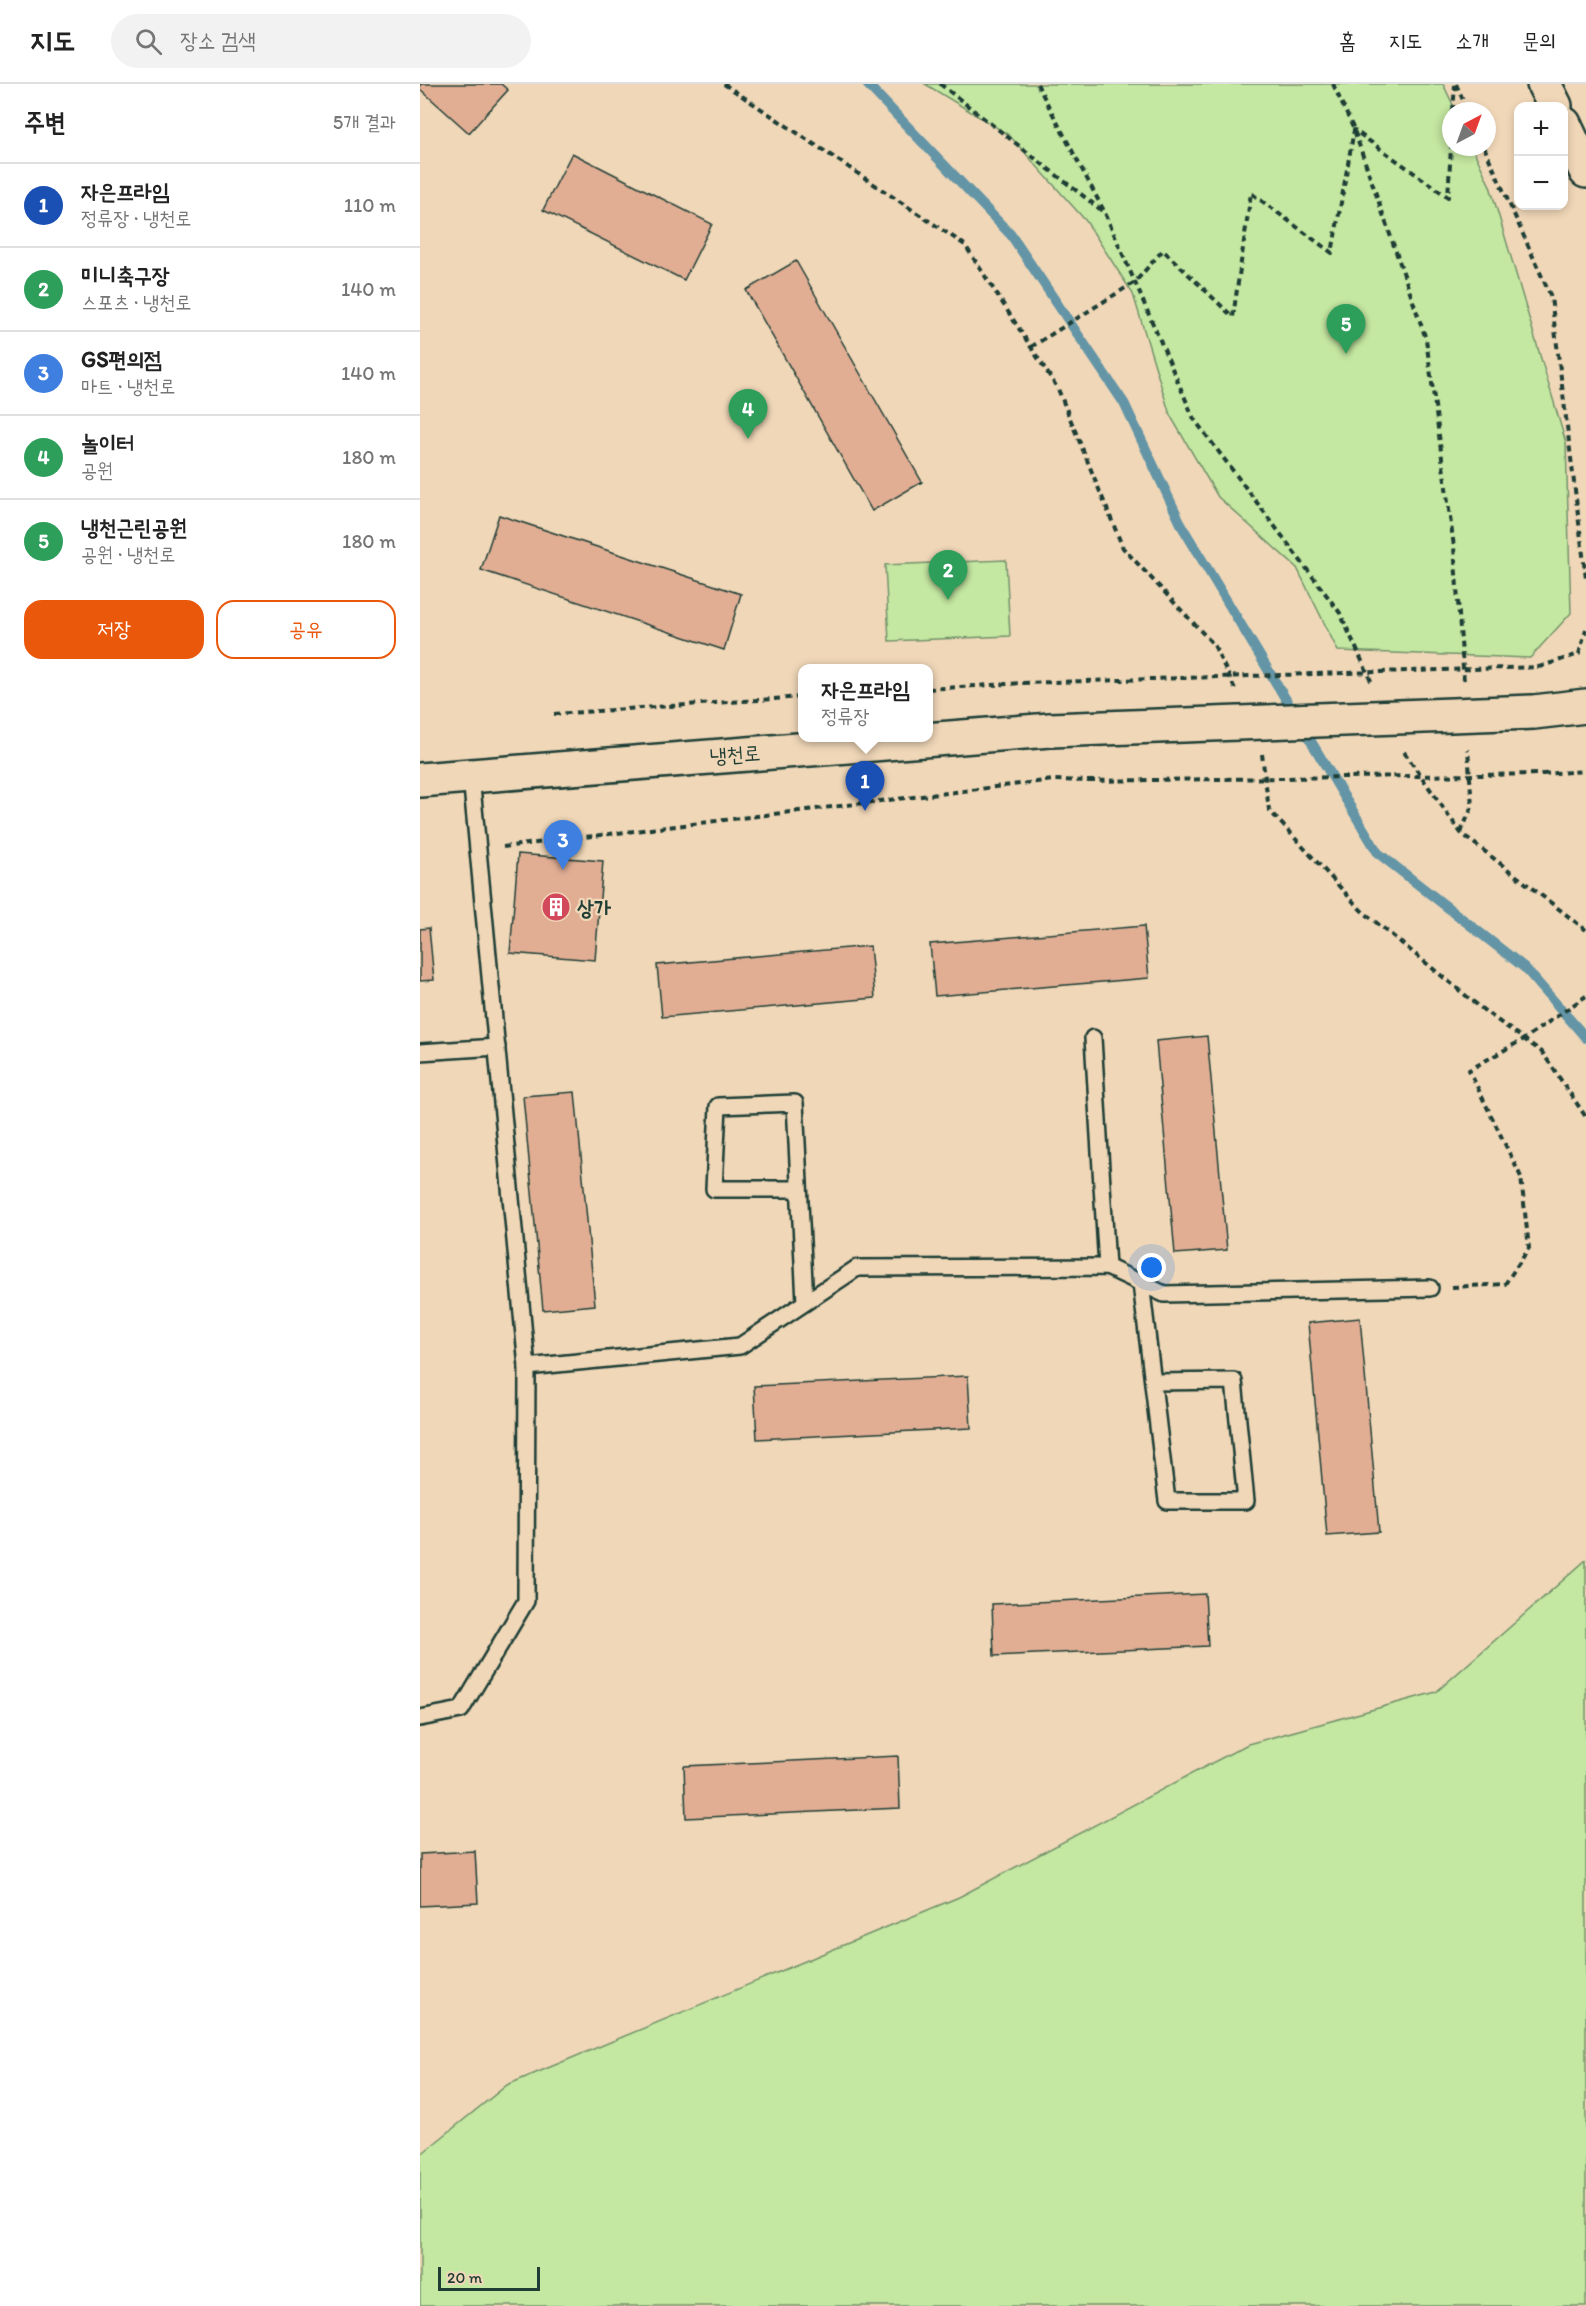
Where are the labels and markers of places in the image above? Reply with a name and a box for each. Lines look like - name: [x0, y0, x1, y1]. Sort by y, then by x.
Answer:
- pin: 5: [1326, 304, 1366, 354]
- pin: 4: [728, 390, 768, 439]
- pin: 2: [928, 550, 968, 600]
- pin: 1: [846, 762, 884, 811]
- pin: 3: [544, 820, 582, 870]
- building icon: 상가: [540, 891, 572, 923]
- place label: 상가: [577, 895, 611, 920]

